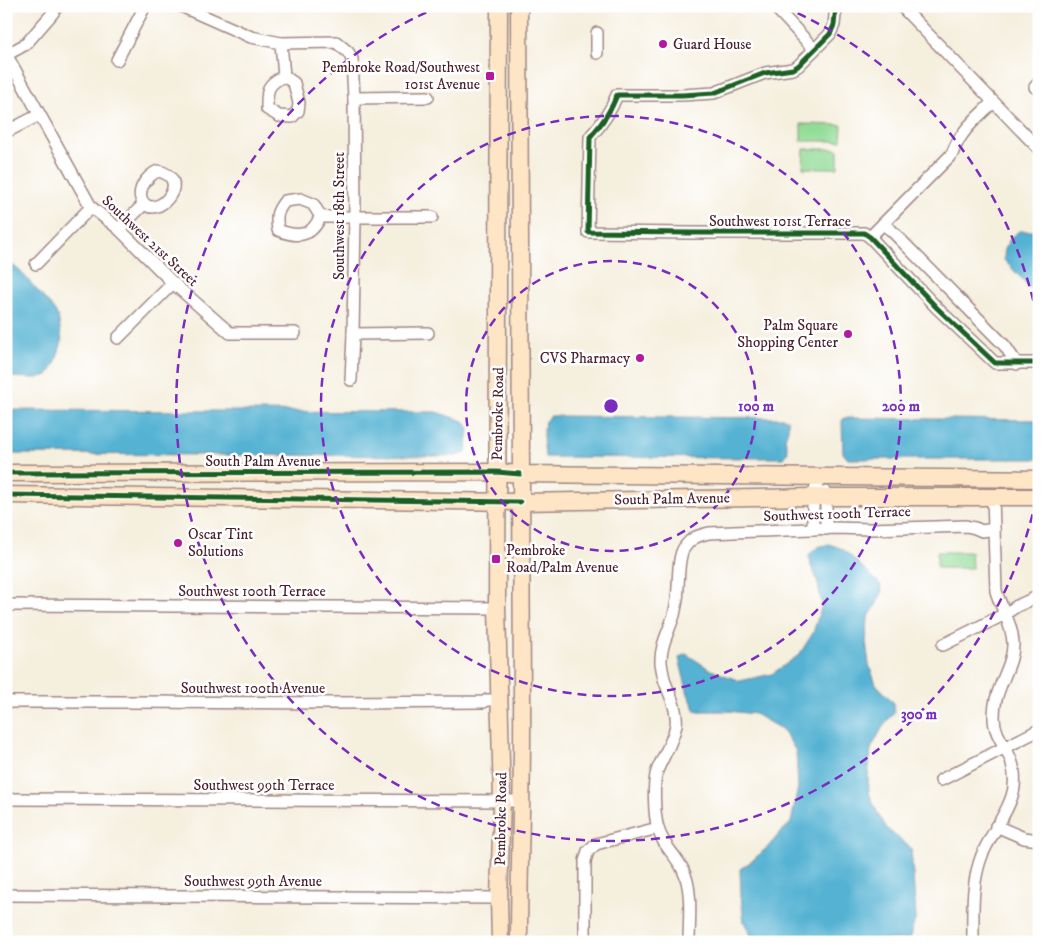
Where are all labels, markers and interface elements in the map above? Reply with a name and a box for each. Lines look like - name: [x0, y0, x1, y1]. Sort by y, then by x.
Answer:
- place label: Guard House: [673, 35, 751, 54]
- marker: Guard House: [657, 38, 669, 50]
- place label: Pembroke Road/Southwest 101st Avenue: [322, 58, 480, 94]
- marker: Pembroke Road/Southwest 101st Avenue: [484, 70, 496, 82]
- street label: Southwest 18th Street: [330, 152, 349, 280]
- street label: Southwest 21st Street: [98, 191, 202, 291]
- street label: Southwest 101st Terrace: [709, 212, 851, 231]
- place label: Palm Square Shopping Center: [737, 316, 838, 352]
- marker: Palm Square Shopping Center: [842, 328, 854, 340]
- place label: CVS Pharmacy: [540, 349, 631, 368]
- marker: CVS Pharmacy: [634, 352, 646, 364]
- street label: Pembroke Road: [488, 367, 508, 461]
- centre of rings: [602, 397, 620, 415]
- text: 100 m: [738, 397, 775, 416]
- text: 200 m: [882, 397, 921, 416]
- street label: South Palm Avenue: [205, 452, 321, 471]
- street label: South Palm Avenue: [614, 488, 730, 510]
- street label: Southwest 100th Terrace: [763, 502, 911, 526]
- place label: Oscar Tint Solutions: [188, 525, 253, 561]
- marker: Oscar Tint Solutions: [172, 537, 184, 549]
- place label: Pembroke Road/Palm Avenue: [506, 541, 618, 577]
- marker: Pembroke Road/Palm Avenue: [490, 553, 502, 565]
- street label: Southwest 100th Terrace: [178, 582, 326, 601]
- street label: Southwest 100th Avenue: [181, 679, 325, 698]
- text: 300 m: [901, 705, 938, 724]
- street label: Pembroke Road: [491, 772, 511, 866]
- street label: Southwest 99th Terrace: [194, 776, 334, 795]
- street label: Southwest 99th Avenue: [184, 872, 322, 891]

